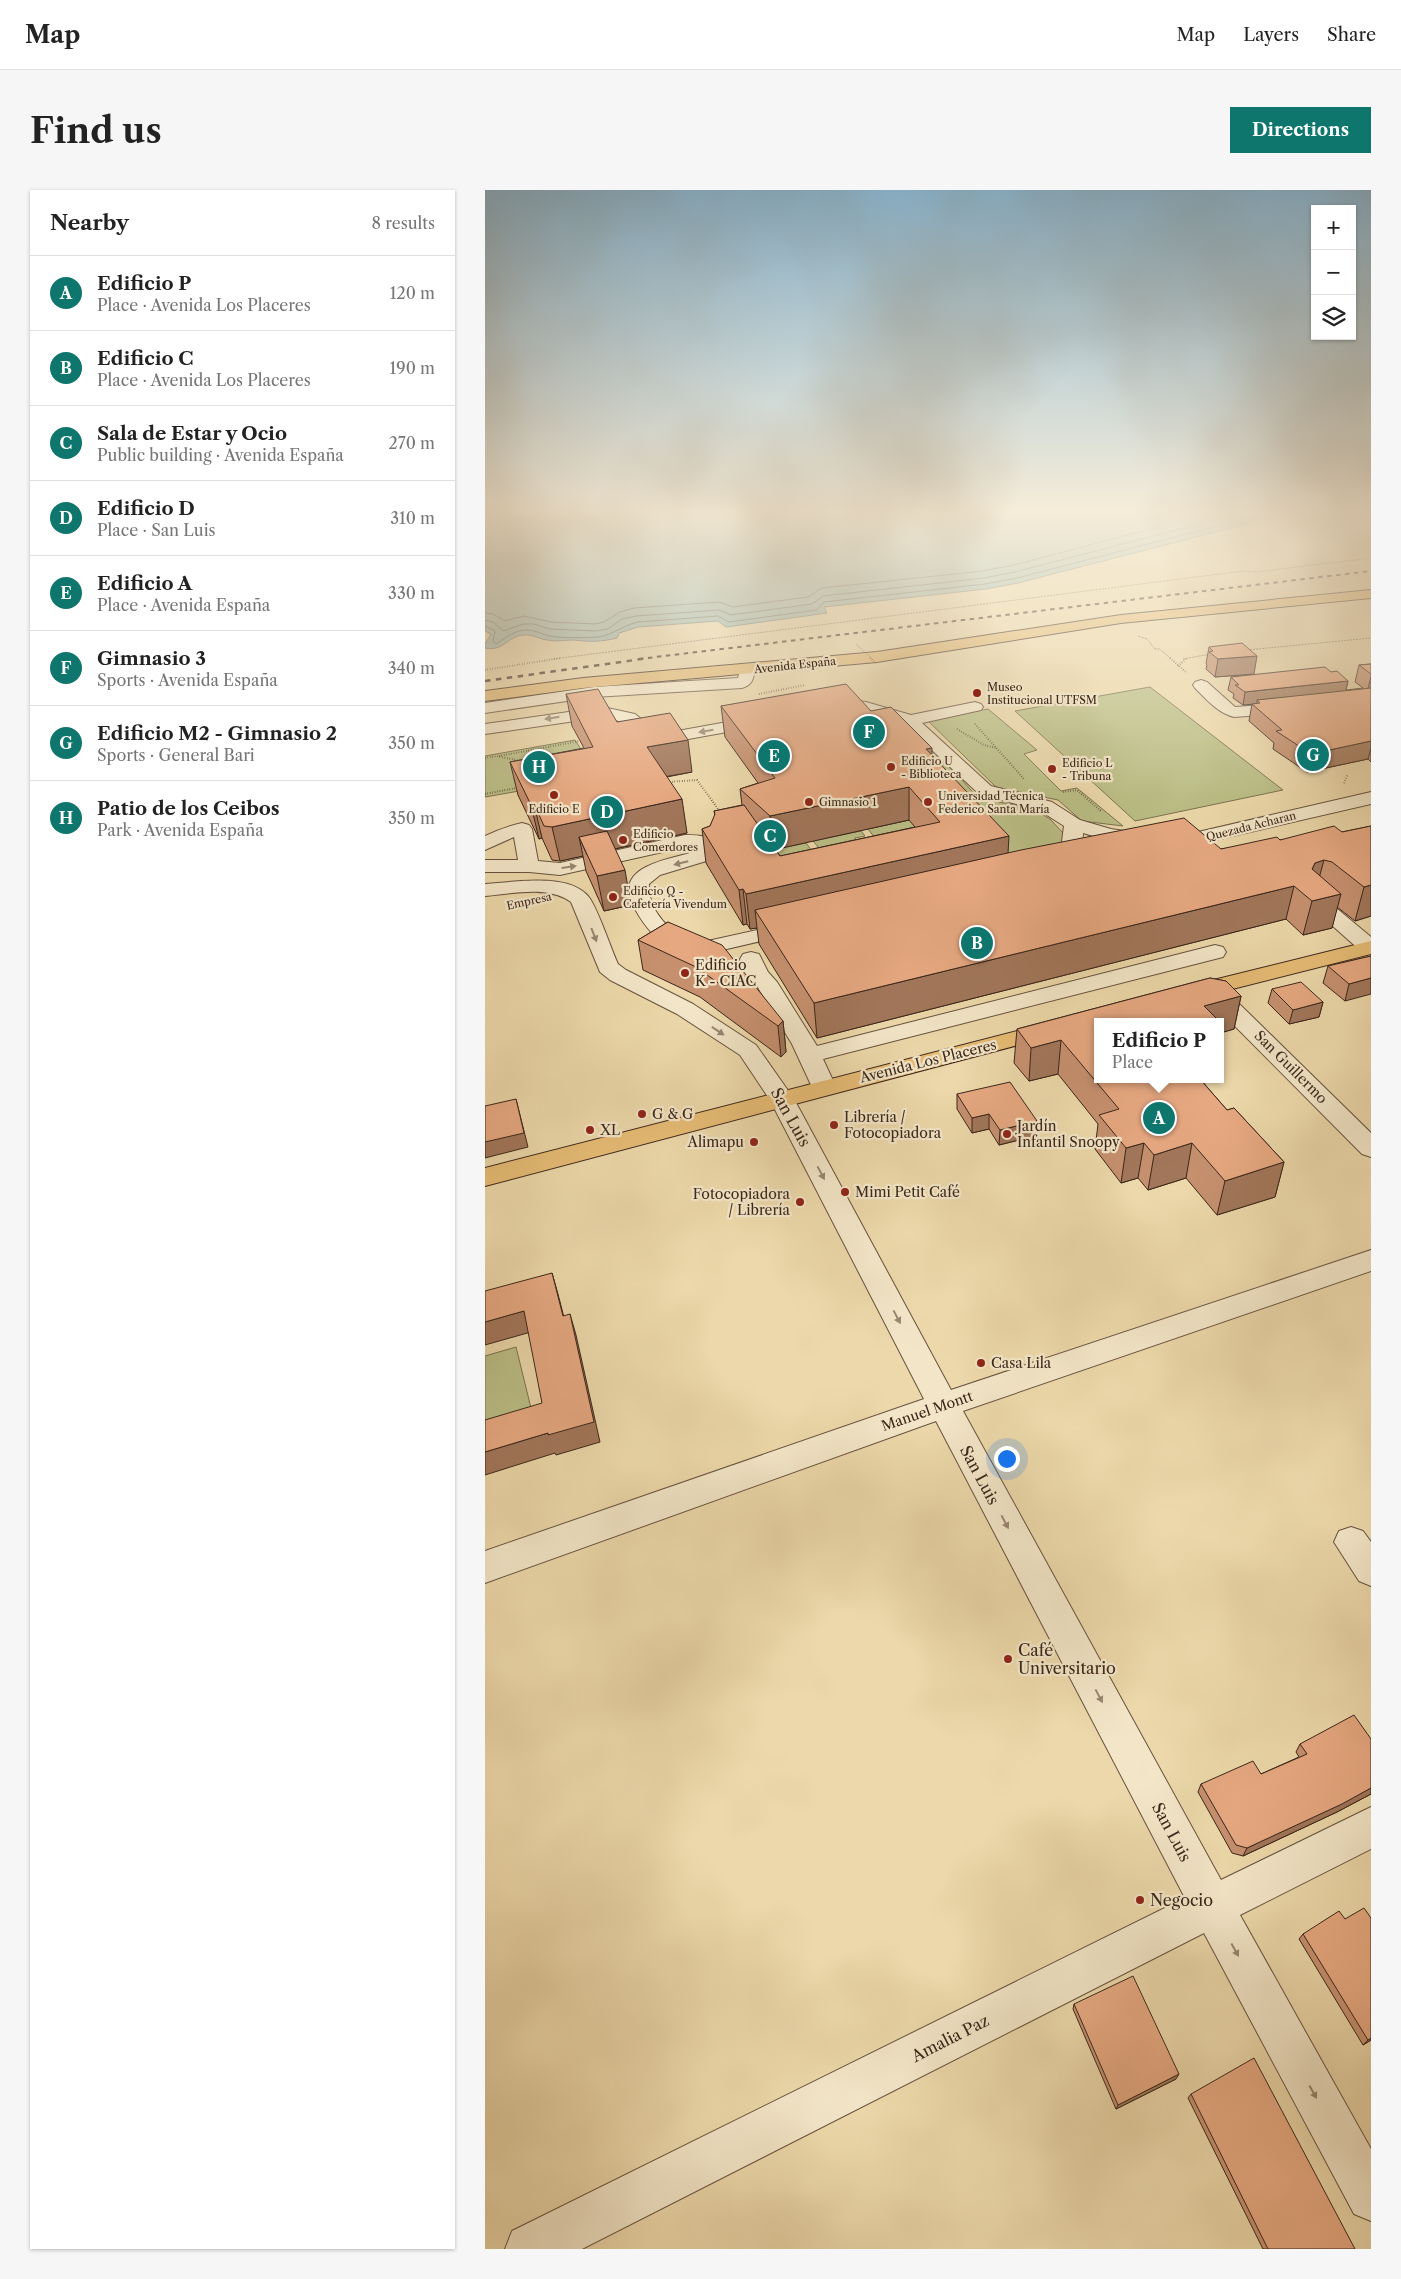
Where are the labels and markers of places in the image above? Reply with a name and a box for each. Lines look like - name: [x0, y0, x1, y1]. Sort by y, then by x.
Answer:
- place label: Museo Institucional UTFSM: [987, 680, 1097, 707]
- marker: Museo Institucional UTFSM: [971, 687, 983, 699]
- pin: F: [853, 713, 885, 751]
- pin: G: [1297, 736, 1329, 774]
- pin: E: [758, 737, 790, 775]
- pin: H: [523, 748, 555, 786]
- place label: Edificio U - Biblioteca: [901, 754, 962, 781]
- place label: Edificio L - Tribuna: [1062, 756, 1113, 783]
- marker: Edificio U - Biblioteca: [885, 761, 897, 773]
- marker: Edificio L - Tribuna: [1046, 763, 1058, 775]
- marker: Edificio E: [548, 789, 560, 801]
- place label: Universidad Técnica Federico Santa María: [938, 789, 1050, 816]
- pin: D: [591, 793, 623, 831]
- place label: Gimnasio 1: [819, 795, 877, 809]
- marker: Gimnasio 1: [803, 796, 815, 808]
- marker: Universidad Técnica Federico Santa María: [922, 796, 934, 808]
- place label: Edificio E: [529, 802, 580, 816]
- pin: C: [754, 817, 786, 855]
- place label: Edificio Comerdores: [633, 827, 698, 854]
- marker: Edificio Comerdores: [617, 834, 629, 846]
- place label: Edificio Q - Cafetería Vivendum: [623, 884, 728, 911]
- marker: Edificio Q - Cafetería Vivendum: [607, 891, 619, 903]
- pin: B: [961, 924, 993, 962]
- place label: Edificio K - CIAC: [695, 956, 756, 990]
- marker: Edificio K - CIAC: [679, 967, 691, 979]
- pin: A: [1143, 1099, 1175, 1137]
- place label: G & G: [652, 1105, 693, 1123]
- marker: G & G: [636, 1108, 648, 1120]
- place label: Librería / Fotocopiadora: [844, 1108, 942, 1142]
- place label: Jardín Infantil Snoopy: [1015, 1117, 1120, 1151]
- marker: Librería / Fotocopiadora: [828, 1119, 840, 1131]
- place label: XL: [599, 1121, 620, 1139]
- marker: XL: [584, 1124, 596, 1136]
- marker: Jardín Infantil Snoopy: [1001, 1128, 1013, 1140]
- place label: Alimapu: [687, 1133, 744, 1151]
- marker: Alimapu: [748, 1136, 760, 1148]
- place label: Mimi Petit Café: [855, 1183, 960, 1201]
- place label: Fotocopiadora / Librería: [693, 1185, 791, 1219]
- marker: Mimi Petit Café: [839, 1186, 851, 1198]
- marker: Fotocopiadora / Librería: [794, 1196, 806, 1208]
- place label: Casa Lila: [991, 1354, 1052, 1372]
- marker: Casa Lila: [975, 1357, 987, 1369]
- place label: Café Universitario: [1018, 1640, 1116, 1678]
- marker: Café Universitario: [1002, 1653, 1014, 1665]
- place label: Negocio: [1150, 1890, 1213, 1910]
- marker: Negocio: [1134, 1894, 1146, 1906]

